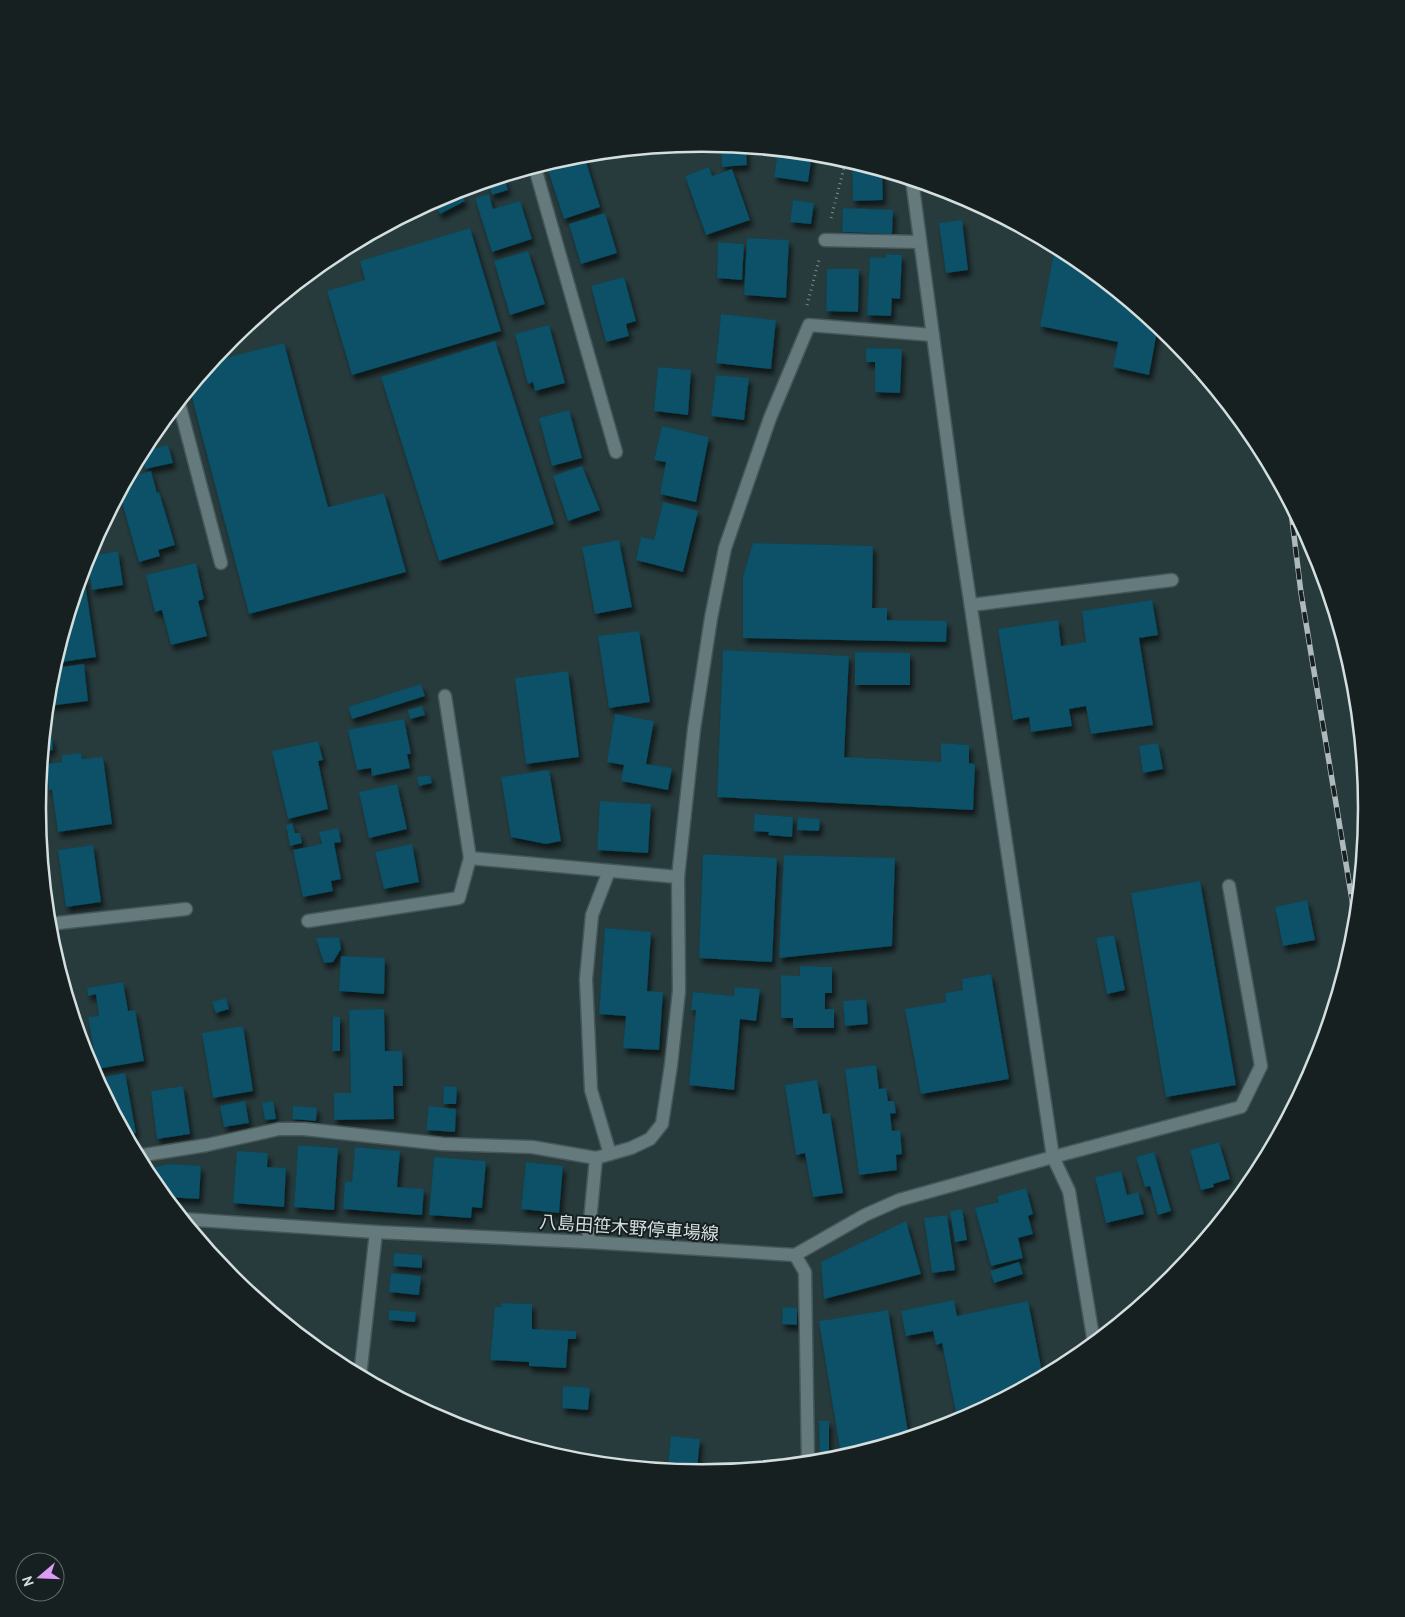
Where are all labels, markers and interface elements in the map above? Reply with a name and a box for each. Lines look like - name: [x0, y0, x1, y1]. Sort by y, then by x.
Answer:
- street label: 八島田笹木野停車場線: [538, 1210, 720, 1245]
- north arrow: [15, 1552, 65, 1602]
- text: N: [18, 1574, 38, 1589]

